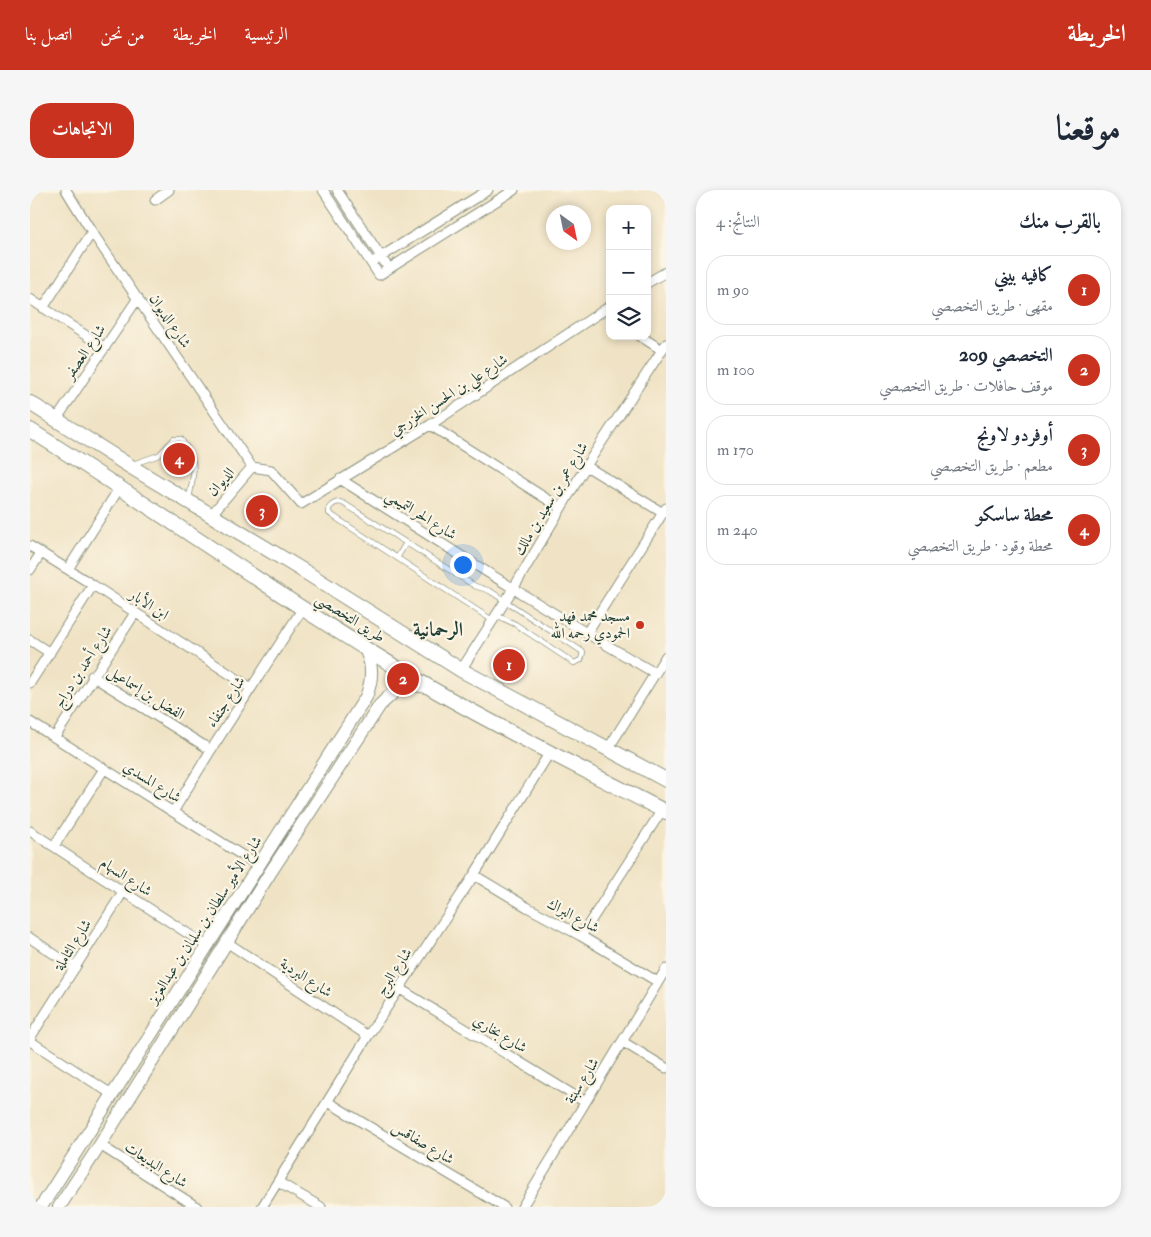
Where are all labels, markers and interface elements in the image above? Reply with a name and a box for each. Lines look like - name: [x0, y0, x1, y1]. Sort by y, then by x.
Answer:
- text: الخريطة: [1068, 18, 1126, 49]
- text: اتصل بنا: [25, 23, 72, 46]
- text: من نحن: [100, 23, 145, 46]
- text: الخريطة: [173, 23, 217, 46]
- text: الرئيسية: [245, 23, 288, 46]
- button: الاتجاهات: [30, 103, 134, 158]
- text: موقعنا: [1056, 106, 1121, 150]
- north arrow: [546, 205, 591, 250]
- map controls: [606, 205, 651, 340]
- button: +: [606, 205, 651, 250]
- text: بالقرب منك: [1019, 208, 1101, 235]
- text: النتائج: 4: [716, 212, 760, 232]
- button: −: [606, 250, 651, 295]
- text: كافيه بيني: [994, 263, 1053, 287]
- text: 90 m: [717, 280, 749, 300]
- text: 1: [1081, 280, 1087, 300]
- street label: شارع الديوان: [142, 290, 195, 354]
- button: layers: [606, 295, 651, 340]
- text: مقهى · طريق التخصصي: [931, 296, 1053, 316]
- street label: شارع العصفر: [59, 321, 113, 386]
- text: التخصصي 209: [959, 343, 1053, 367]
- street label: شارع علي بن الحسن الخزرجي: [387, 350, 514, 443]
- text: 100 m: [717, 360, 755, 380]
- text: 2: [1080, 360, 1088, 380]
- text: موقف حافلات · طريق التخصصي: [879, 376, 1053, 396]
- text: أوفردو لاونج: [977, 423, 1053, 447]
- street label: شارع عمر بن سعيد بن مالك: [510, 439, 595, 561]
- pin: 4: [163, 440, 195, 478]
- text: 170 m: [717, 440, 754, 460]
- text: 3: [1081, 440, 1087, 460]
- text: مطعم · طريق التخصصي: [930, 456, 1053, 476]
- street label: الديوان: [203, 463, 239, 501]
- street label: شارع الحر التميمي: [380, 486, 460, 548]
- pin: 3: [246, 492, 278, 530]
- text: محطة ساسكو: [976, 503, 1053, 527]
- text: 240 m: [717, 520, 758, 540]
- text: 4: [1080, 520, 1088, 540]
- text: محطة وقود · طريق التخصصي: [907, 536, 1053, 556]
- your location: [450, 552, 476, 578]
- street label: ابن الأبار: [124, 583, 173, 625]
- street label: طريق التخصصي: [309, 589, 388, 650]
- place label: مسجد محمد فهد الحمودي رحمه الله: [550, 607, 630, 645]
- district label: الرحمانية: [413, 617, 463, 642]
- marker: مسجد محمد فهد الحمودي رحمه الله: [634, 619, 646, 631]
- street label: شارع أحمد بن دراج: [48, 621, 119, 713]
- pin: 1: [493, 646, 525, 684]
- pin: 2: [387, 660, 419, 698]
- street label: الفضل بن إسماعيل: [103, 662, 188, 725]
- street label: شارع جنفاء: [202, 673, 252, 733]
- street label: شارع المسدي: [118, 757, 185, 810]
- street label: شارع الأمير سلطان بن سلمان بن عبدالعزيز: [141, 831, 269, 1011]
- street label: شارع السهام: [95, 853, 155, 903]
- street label: شارع البراك: [542, 894, 602, 940]
- street label: شارع الثاملة: [49, 916, 99, 977]
- street label: شارع البرج: [372, 945, 419, 1001]
- street label: شارع البردية: [275, 954, 336, 1004]
- street label: شارع بخاري: [468, 1010, 530, 1060]
- street label: شارع سبتة: [561, 1054, 606, 1109]
- street label: شارع صفاقس: [387, 1117, 458, 1172]
- street label: شارع البديعات: [119, 1138, 191, 1195]

